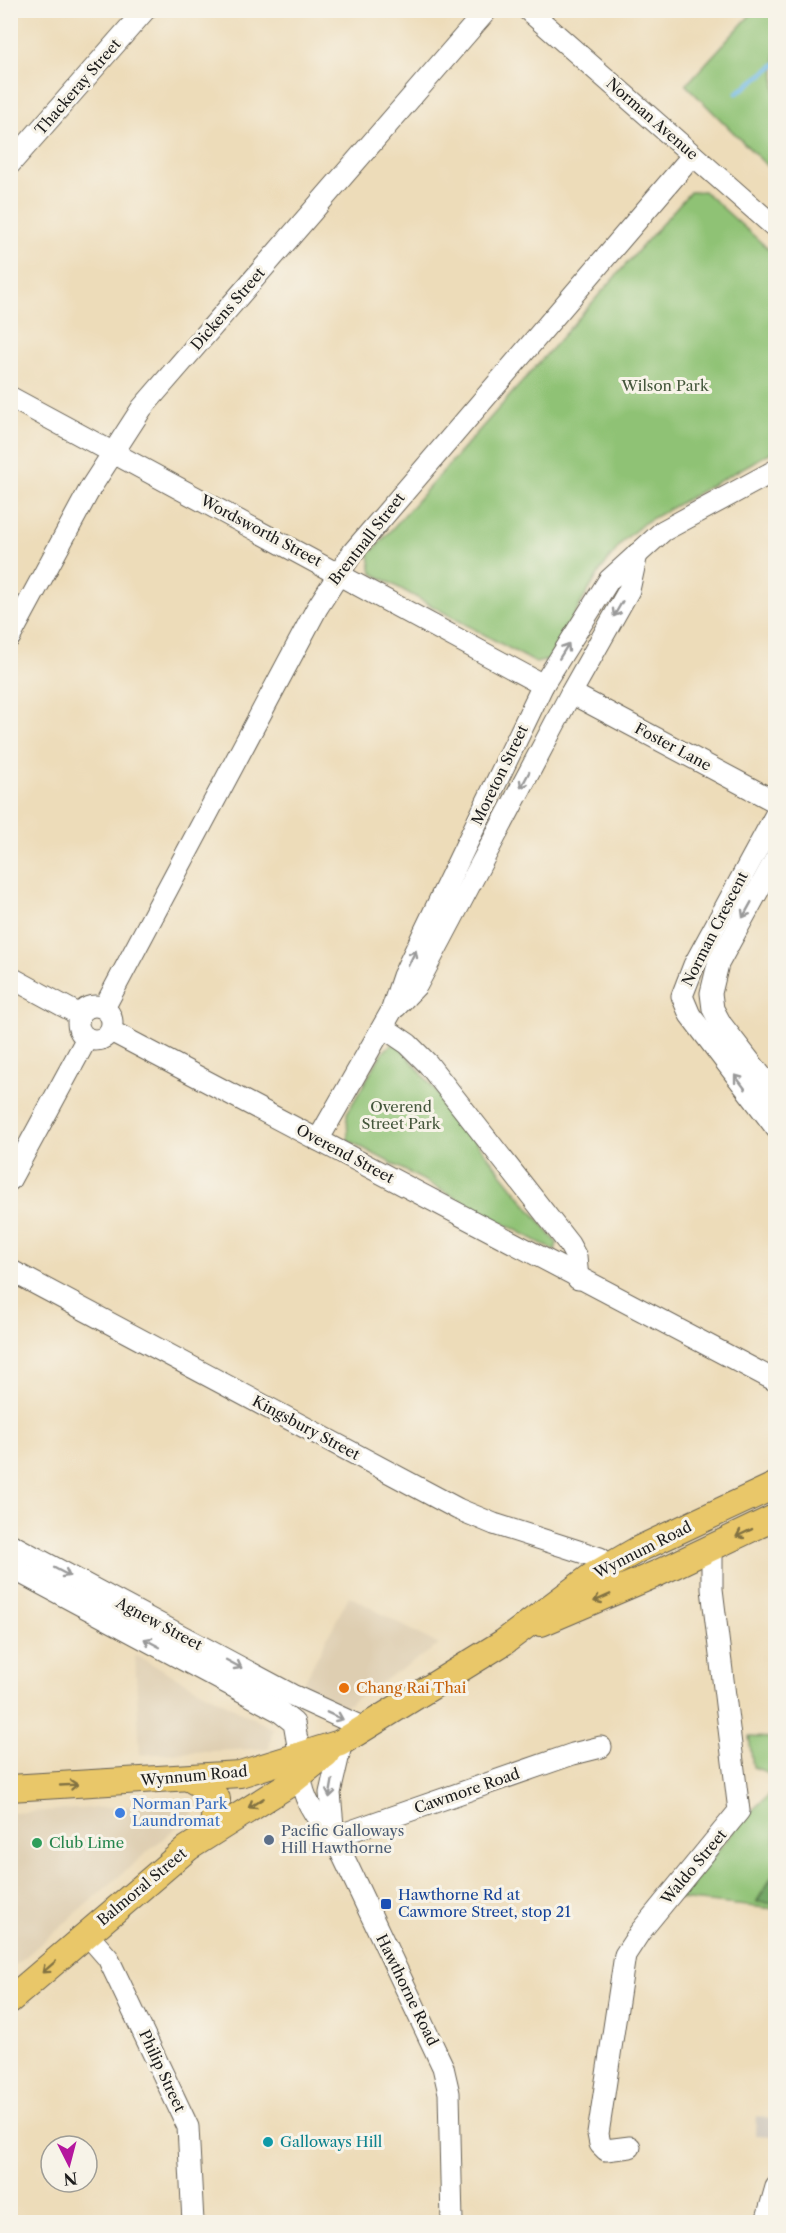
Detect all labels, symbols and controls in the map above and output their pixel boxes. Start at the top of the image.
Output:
street label: Thackeray Street [31,34,125,139]
street label: Norman Avenue [603,74,702,164]
street label: Dickens Street [186,263,269,354]
park label: Wilson Park [620,376,710,395]
street label: Brentnall Street [325,488,409,589]
street label: Wordsworth Street [196,490,326,571]
one-way arrow [612,600,624,617]
one-way arrow [558,644,570,660]
street label: Foster Lane [632,718,715,775]
street label: Moreton Street [467,721,532,828]
one-way arrow [519,771,531,788]
street label: Norman Crescent [677,868,752,989]
one-way arrow [741,901,753,918]
one-way arrow [407,949,419,967]
one-way arrow [734,1074,747,1090]
park label: Overend Street Park [361,1097,442,1133]
street label: Overend Street [293,1120,398,1188]
street label: Kingsbury Street [249,1391,364,1464]
street label: Wynnum Road [590,1517,695,1583]
one-way arrow [736,1527,753,1539]
one-way arrow [53,1566,70,1578]
street label: Agnew Street [112,1592,206,1655]
one-way arrow [594,1593,612,1605]
one-way arrow [144,1637,161,1649]
one-way arrow [225,1658,242,1670]
place label: Chang Rai Thai [356,1678,467,1697]
marker: Chang Rai Thai [337,1681,351,1695]
one-way arrow [326,1711,344,1723]
street label: Wynnum Road [139,1761,248,1790]
street label: Cawmore Road [412,1764,522,1817]
one-way arrow [325,1778,336,1798]
one-way arrow [58,1780,78,1791]
place label: Norman Park Laundromat [132,1794,229,1830]
one-way arrow [248,1798,265,1810]
marker: Norman Park Laundromat [113,1806,127,1820]
place label: Pacific Galloways Hill Hawthorne [281,1821,404,1857]
street label: Waldo Street [656,1825,731,1909]
place label: Club Lime [49,1833,124,1852]
marker: Pacific Galloways Hill Hawthorne [262,1833,276,1847]
marker: Club Lime [30,1836,44,1850]
street label: Balmoral Street [93,1843,191,1930]
place label: Hawthorne Rd at Cawmore Street, stop 21 [398,1885,571,1921]
marker: Hawthorne Rd at Cawmore Street, stop 21 [379,1897,393,1911]
street label: Hawthorne Road [372,1931,443,2049]
one-way arrow [42,1960,57,1974]
street label: Philip Street [135,2027,190,2116]
place label: Galloways Hill [280,2132,383,2151]
north arrow [39,2134,99,2194]
marker: Galloways Hill [261,2135,275,2149]
text: N [63,2168,79,2190]

